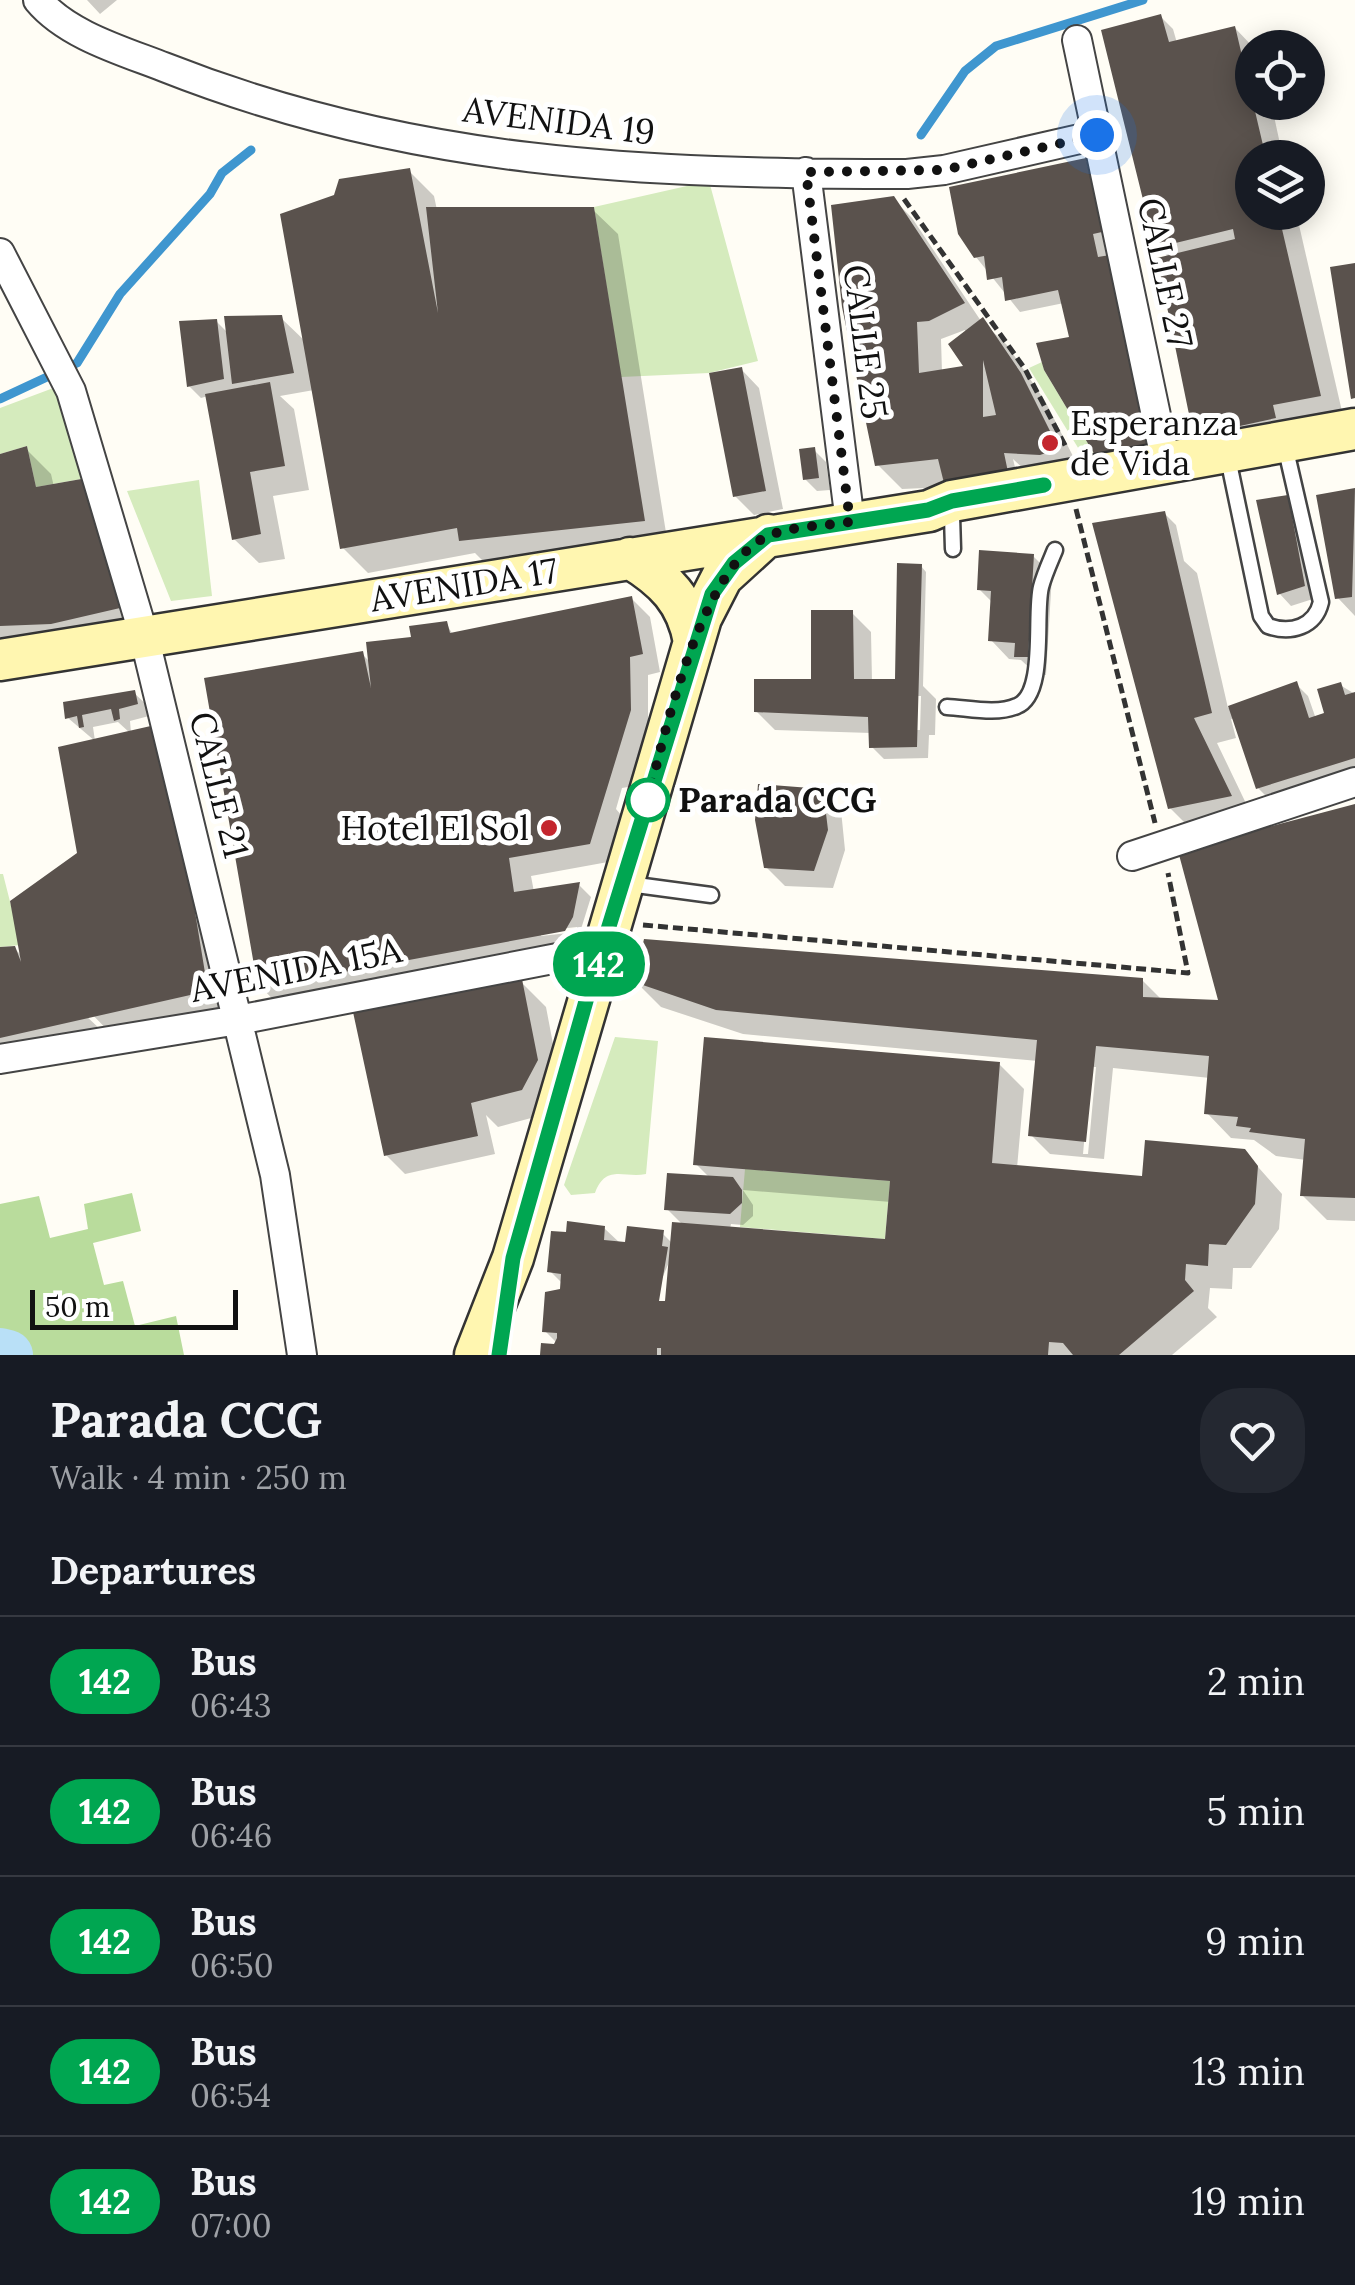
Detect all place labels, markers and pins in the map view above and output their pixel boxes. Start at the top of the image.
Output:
place label: Esperanza de Vida [1070,400,1238,485]
marker: Esperanza de Vida [1039,432,1061,454]
place label: Parada CCG [678,777,876,822]
marker: Parada CCG [627,779,669,821]
place label: Hotel El Sol [340,805,529,850]
marker: Hotel El Sol [538,817,560,839]

